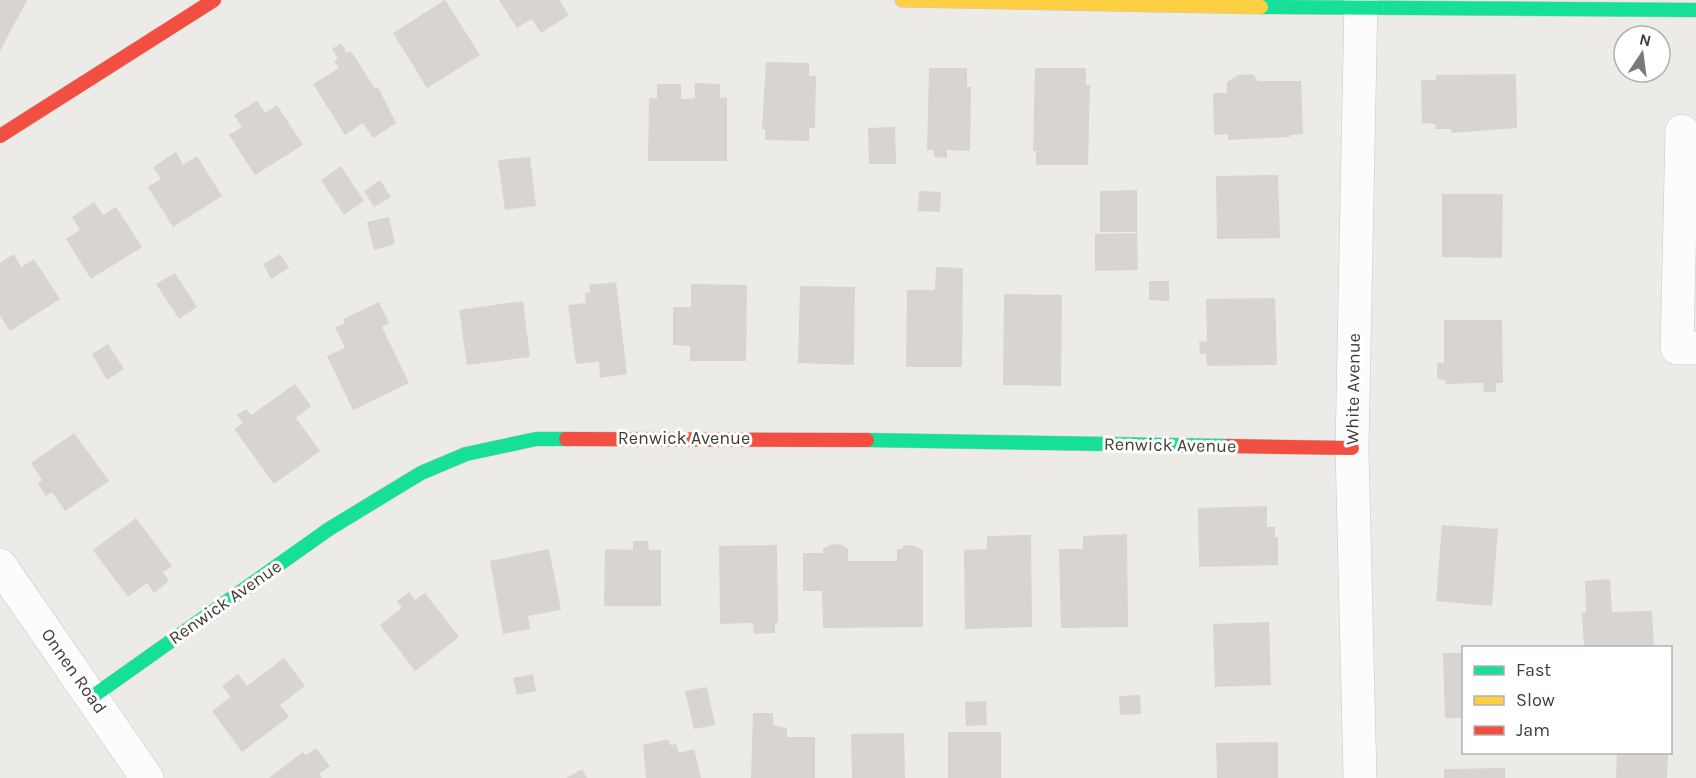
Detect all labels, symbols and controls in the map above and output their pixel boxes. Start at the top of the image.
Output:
north arrow [1612,24,1672,84]
text: N [1638,29,1653,50]
street label: White Avenue [1341,333,1365,445]
street label: Renwick Avenue [618,427,750,449]
street label: Renwick Avenue [1104,433,1236,457]
street label: Renwick Avenue [164,555,286,649]
street label: Onnen Road [37,624,111,718]
legend [1462,646,1672,754]
text: Fast [1516,659,1551,681]
text: Slow [1516,689,1555,711]
text: Jam [1516,719,1550,741]

